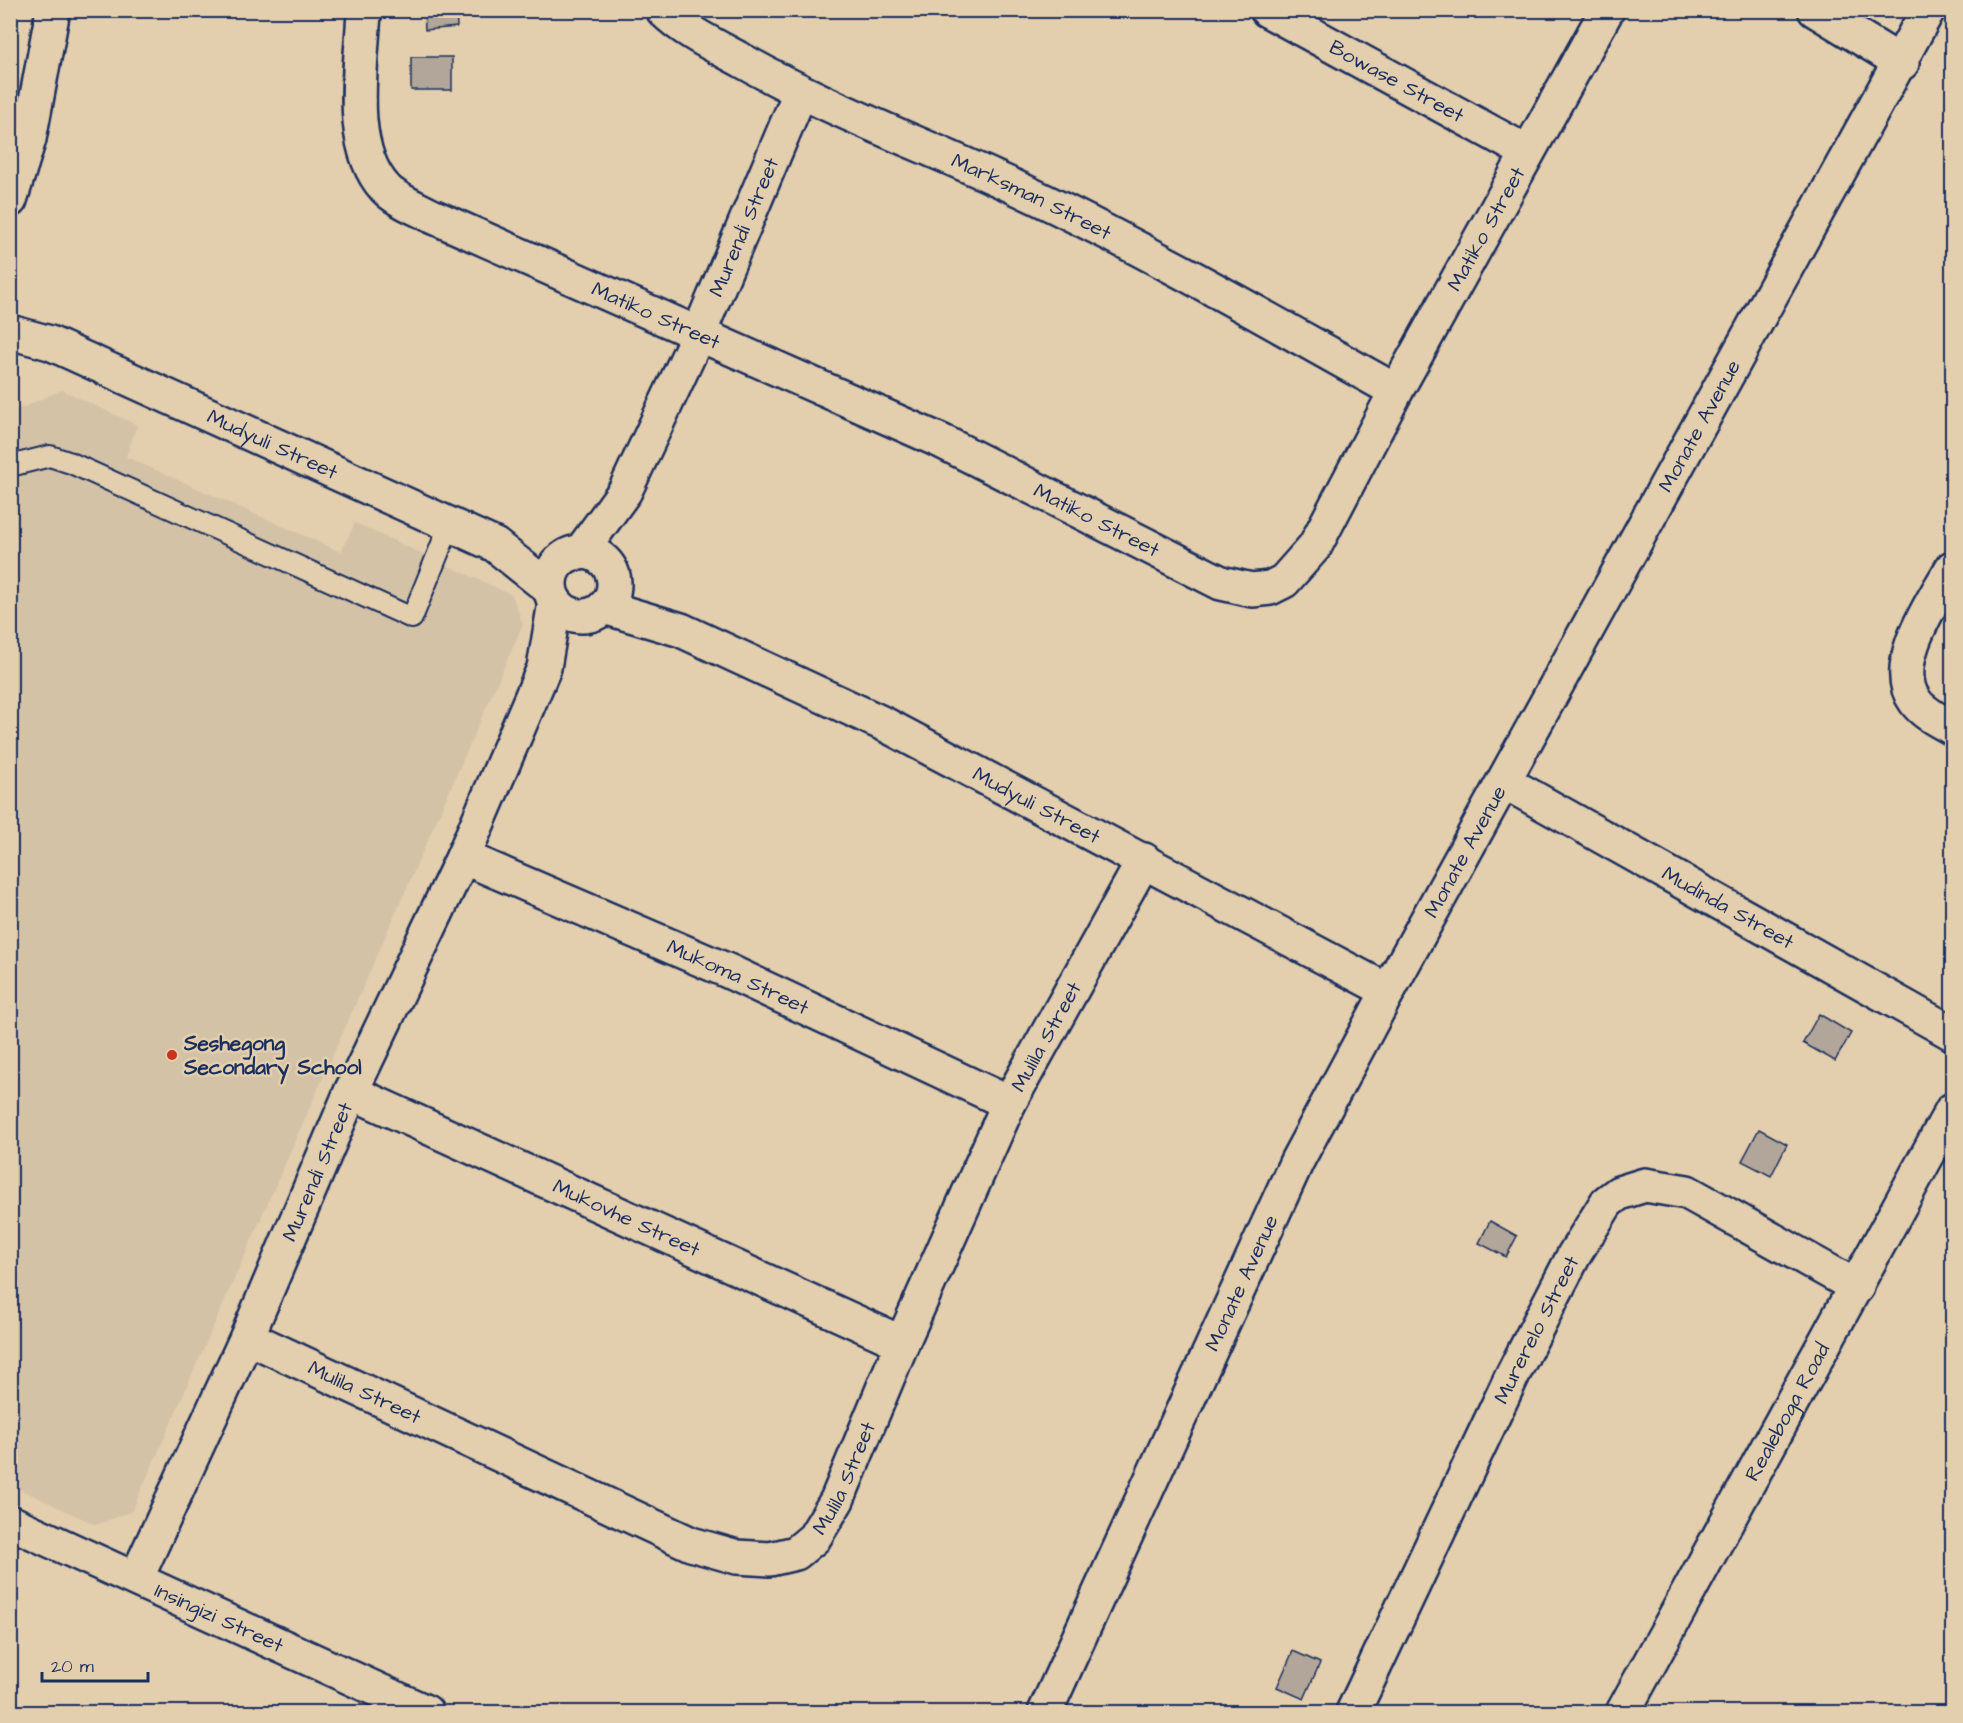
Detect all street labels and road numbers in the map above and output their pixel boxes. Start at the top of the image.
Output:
street label: Bowase Street [1324,33,1470,130]
street label: Marksman Street [947,146,1117,247]
street label: Murendi Street [702,153,786,301]
street label: Matiko Street [1440,161,1533,296]
street label: Matiko Street [587,274,725,357]
street label: Monate Avenue [1651,355,1748,497]
street label: Mudyuli Street [202,402,343,487]
street label: Matiko Street [1029,476,1165,565]
street label: Mudyuli Street [968,760,1106,851]
street label: Monate Avenue [1417,780,1513,923]
street label: Mudinda Street [1657,859,1800,957]
street label: Mukoma Street [662,932,814,1022]
street label: Mulila Street [1004,976,1089,1097]
street label: Murendi Street [275,1097,360,1246]
street label: Mukovhe Street [548,1172,705,1264]
street label: Monate Avenue [1198,1210,1286,1356]
street label: Murerelo Street [1487,1250,1586,1409]
street label: Realeboga Road [1738,1338,1837,1486]
street label: Mulila Street [303,1354,426,1431]
street label: Mulila Street [805,1417,883,1540]
street label: Insingizi Street [150,1576,289,1660]

